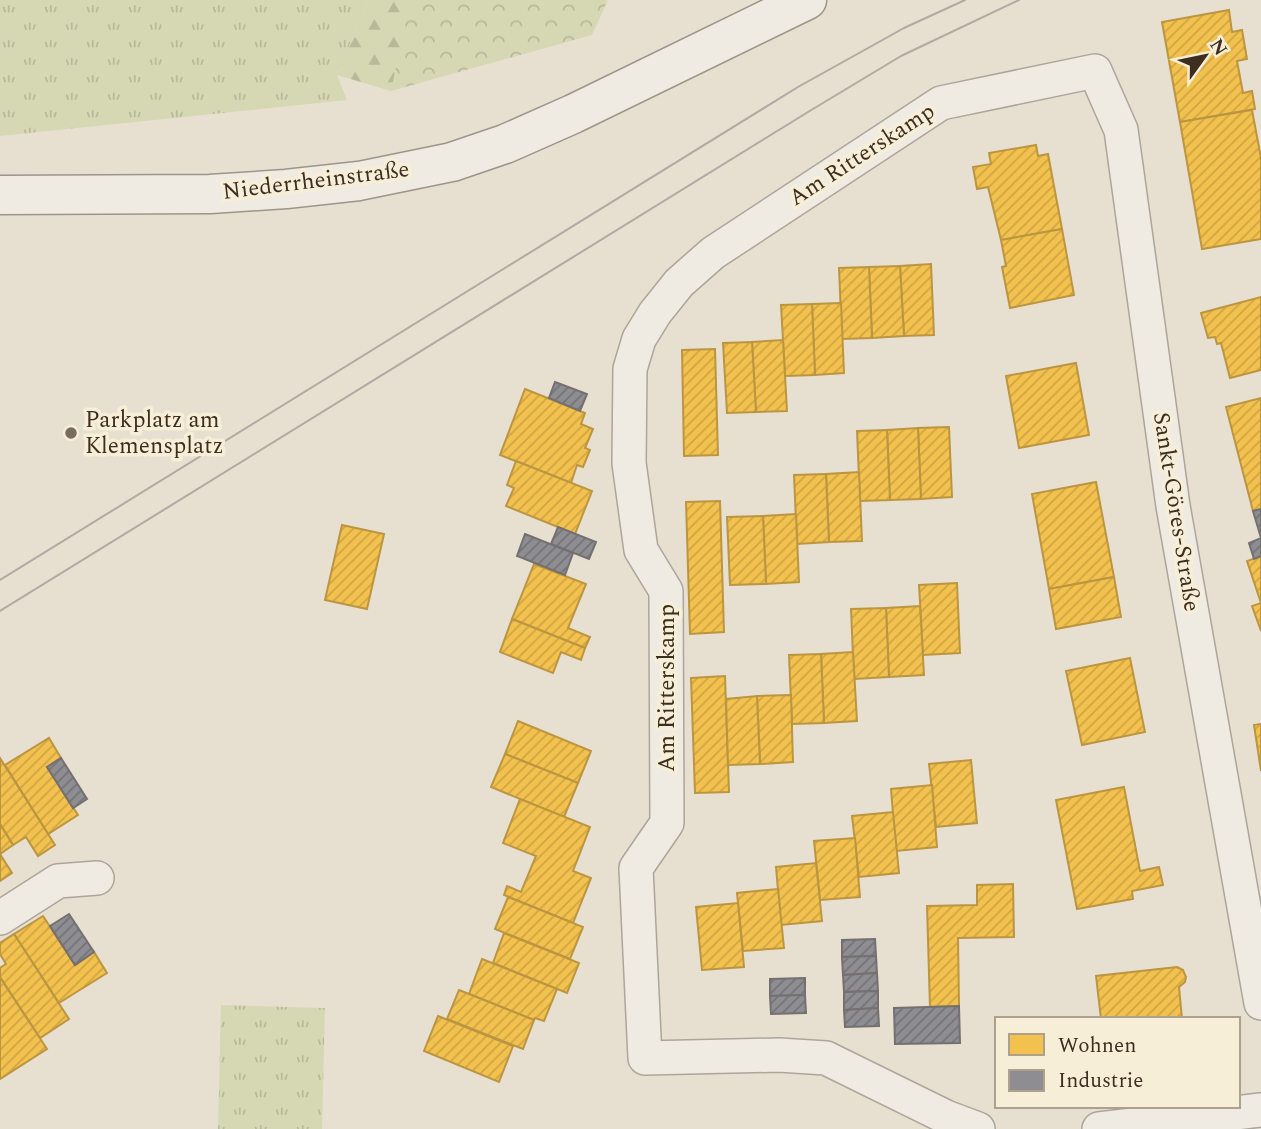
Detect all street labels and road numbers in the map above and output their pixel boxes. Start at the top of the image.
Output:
street label: Am Ritterskamp [782,95,942,215]
street label: Niederrheinstraße [221,152,411,210]
street label: Sankt-Göres-Straße [1143,410,1209,614]
street label: Am Ritterskamp [650,604,685,772]

